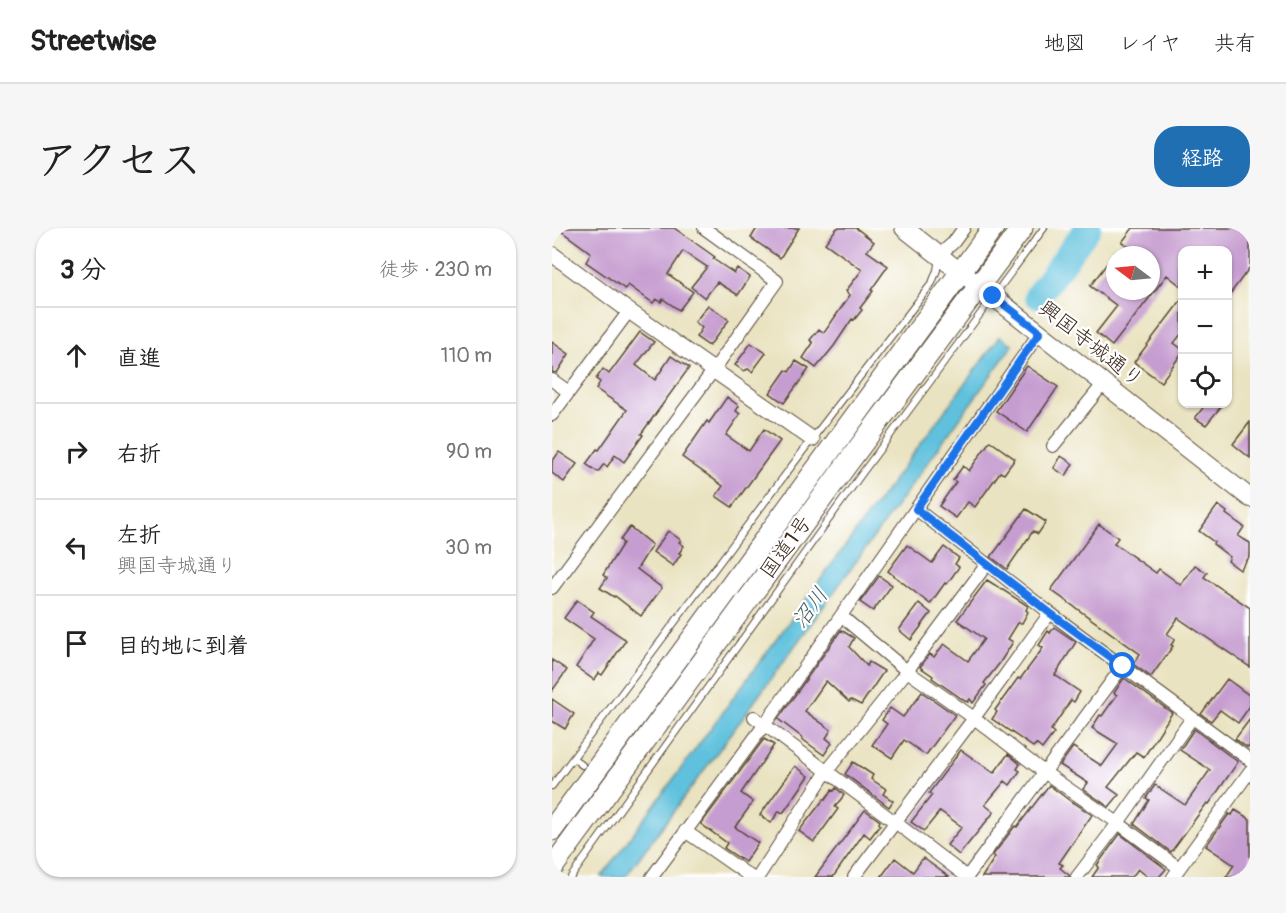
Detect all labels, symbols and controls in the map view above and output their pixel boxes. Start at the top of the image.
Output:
text: Streetwise [30,24,156,59]
text: 地図 [1044,30,1086,57]
text: レイヤ [1119,30,1181,57]
text: 共有 [1214,30,1256,57]
button: 経路 [1154,126,1250,187]
text: アクセス [36,135,201,187]
north arrow [1106,246,1160,300]
map controls [1178,246,1232,408]
button: + [1178,246,1232,300]
text: 3 分 [60,254,106,286]
text: 徒歩 · 230 m [379,257,492,282]
route end [979,282,1005,308]
street label: 興国寺城通り [1033,295,1149,393]
button: − [1178,300,1232,354]
icon: ahead [60,339,93,372]
text: 110 m [441,343,492,368]
text: 直進 [117,344,161,372]
button: locate [1178,354,1232,408]
icon: right [60,435,93,468]
text: 90 m [446,439,492,464]
text: 右折 [117,440,161,468]
street label: 国道1号 [754,510,818,584]
text: 左折 [117,521,161,549]
icon: left [60,531,93,564]
text: 30 m [445,535,492,560]
text: 興国寺城通り [117,553,237,578]
water label: 沼川 [786,582,834,634]
icon: arrive [60,627,93,660]
text: 目的地に到着 [117,632,249,660]
route start [1109,652,1135,678]

